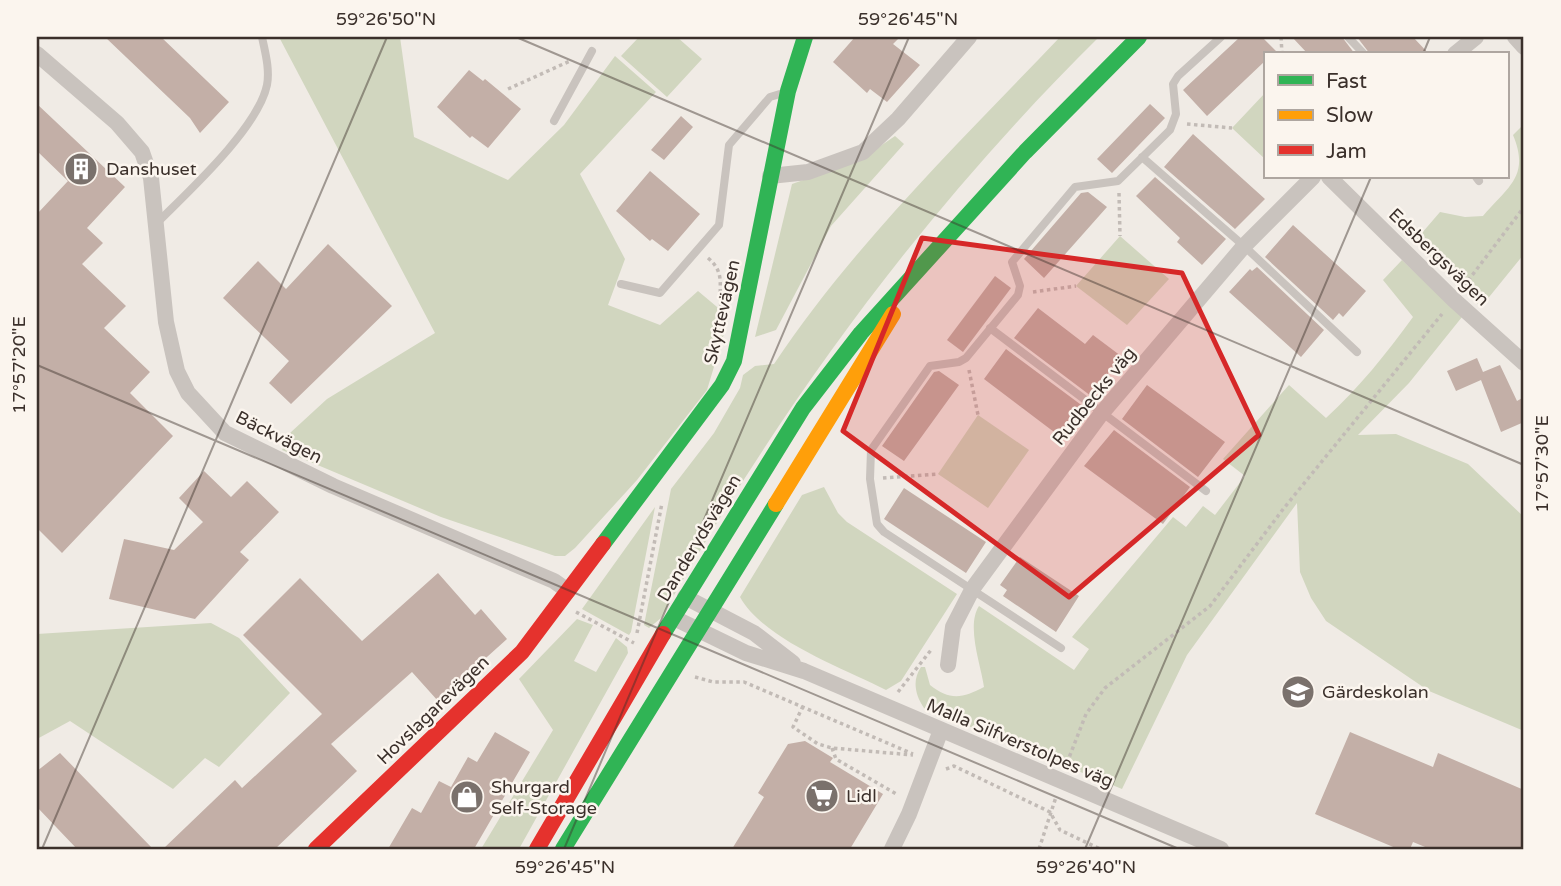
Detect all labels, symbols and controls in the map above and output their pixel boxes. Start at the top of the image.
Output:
text: 59°26'50"N [336,8,436,30]
text: 59°26'45"N [858,8,958,30]
legend [1264,52,1508,178]
text: Fast [1326,69,1367,94]
text: Slow [1326,103,1374,128]
text: Jam [1326,139,1367,164]
building icon: Danshuset [62,150,100,188]
place label: Danshuset [106,158,197,180]
street label: Edsbergsvägen [1384,203,1494,311]
street label: Skyttevägen [699,258,745,366]
text: 17°57'20"E [8,316,30,414]
street label: Rudbecks väg [1048,342,1140,450]
street label: Bäckvägen [232,406,326,468]
text: 17°57'30"E [1531,415,1553,513]
street label: Danderydsvägen [652,470,746,606]
street label: Hovslagarevägen [372,651,494,769]
school or university icon: Gärdeskolan [1279,673,1317,711]
place label: Gärdeskolan [1322,681,1429,703]
street label: Malla Silfverstolpes väg [923,694,1117,792]
place label: Shurgard Self-Storage [491,776,597,819]
supermarket icon: Lidl [803,777,841,815]
shop icon: Shurgard Self-Storage [448,778,486,816]
place label: Lidl [846,785,877,807]
text: 59°26'45"N [515,856,615,878]
text: 59°26'40"N [1036,856,1136,878]

